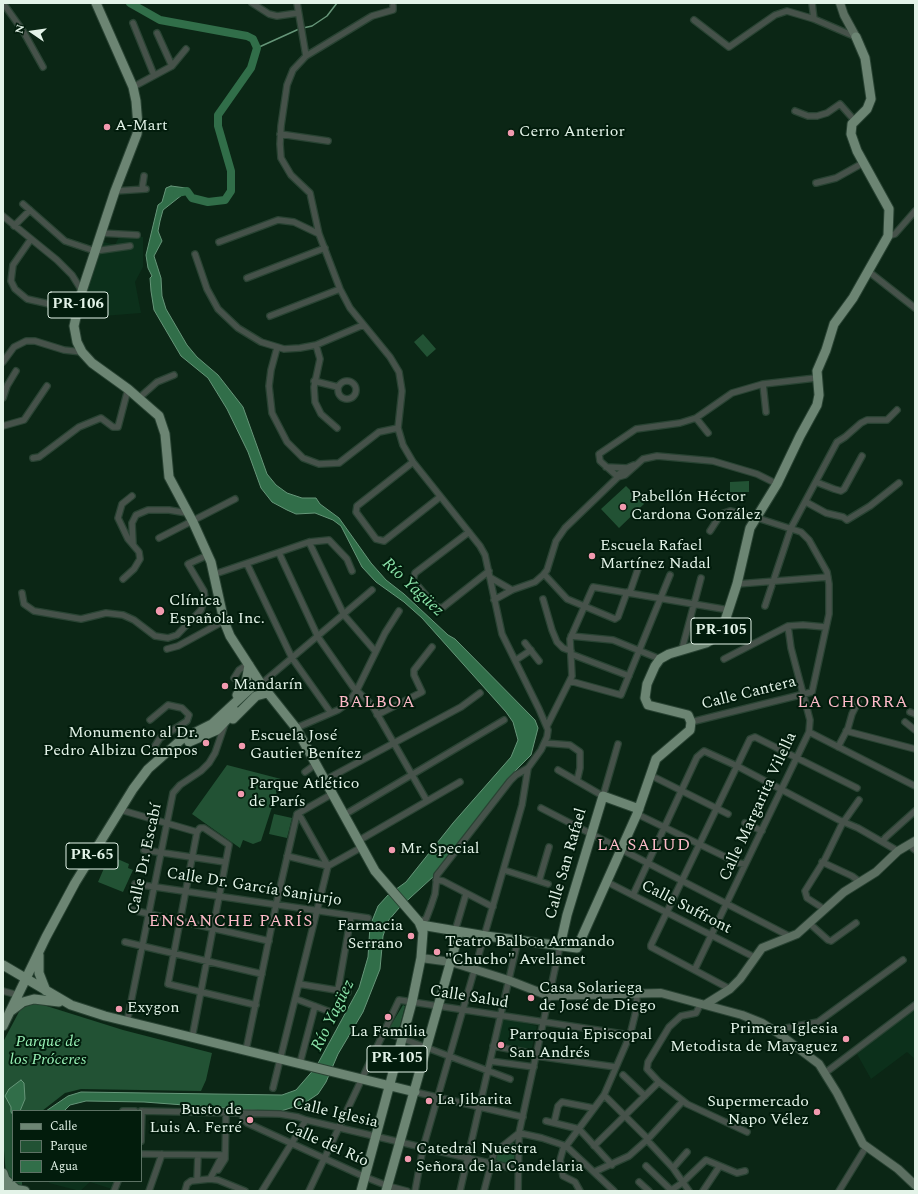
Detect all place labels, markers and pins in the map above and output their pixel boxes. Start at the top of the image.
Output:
place label: A-Mart [115,117,168,137]
marker: A-Mart [102,122,112,132]
place label: Cerro Anterior [519,123,625,143]
marker: Cerro Anterior [506,128,516,138]
place label: Pabellón Héctor Cardona González [631,488,761,526]
marker: Pabellón Héctor Cardona González [618,502,628,512]
place label: Escuela Rafael Martínez Nadal [600,537,711,575]
marker: Escuela Rafael Martínez Nadal [587,551,597,561]
place label: Clínica Española Inc. [169,592,265,630]
marker: Clínica Española Inc. [154,605,166,617]
place label: Mandarín [233,676,303,696]
marker: Mandarín [220,681,230,691]
place label: Monumento al Dr. Pedro Albizu Campos [43,724,198,762]
place label: Escuela José Gautier Benítez [250,727,362,765]
marker: Monumento al Dr. Pedro Albizu Campos [201,738,211,748]
marker: Escuela José Gautier Benítez [237,741,247,751]
place label: Parque Atlético de París [249,775,359,813]
marker: Parque Atlético de París [236,789,246,799]
place label: Mr. Special [400,840,479,860]
marker: Mr. Special [387,845,397,855]
place label: Farmacia Serrano [337,917,403,955]
marker: Farmacia Serrano [406,931,416,941]
place label: Teatro Balboa Armando "Chucho" Avellanet [445,933,615,971]
marker: Teatro Balboa Armando "Chucho" Avellanet [432,947,442,957]
place label: Casa Solariega de José de Diego [539,979,656,1017]
marker: Casa Solariega de José de Diego [526,993,536,1003]
place label: Exygon [127,999,180,1019]
marker: Exygon [114,1004,124,1014]
marker: La Familia [383,1012,393,1022]
place label: Primera Iglesia Metodista de Mayaguez [670,1020,838,1058]
place label: La Familia [350,1023,426,1043]
place label: Parroquia Episcopal San Andrés [509,1026,652,1064]
marker: Primera Iglesia Metodista de Mayaguez [841,1034,851,1044]
marker: Parroquia Episcopal San Andrés [496,1040,506,1050]
place label: La Jibarita [437,1091,512,1111]
place label: Supermercado Napo Vélez [707,1093,809,1131]
marker: La Jibarita [424,1096,434,1106]
place label: Busto de Luis A. Ferré [149,1101,242,1139]
marker: Supermercado Napo Vélez [812,1107,822,1117]
marker: Busto de Luis A. Ferré [245,1115,255,1125]
place label: Catedral Nuestra Señora de la Candelaria [416,1140,583,1178]
marker: Catedral Nuestra Señora de la Candelaria [403,1154,413,1164]

